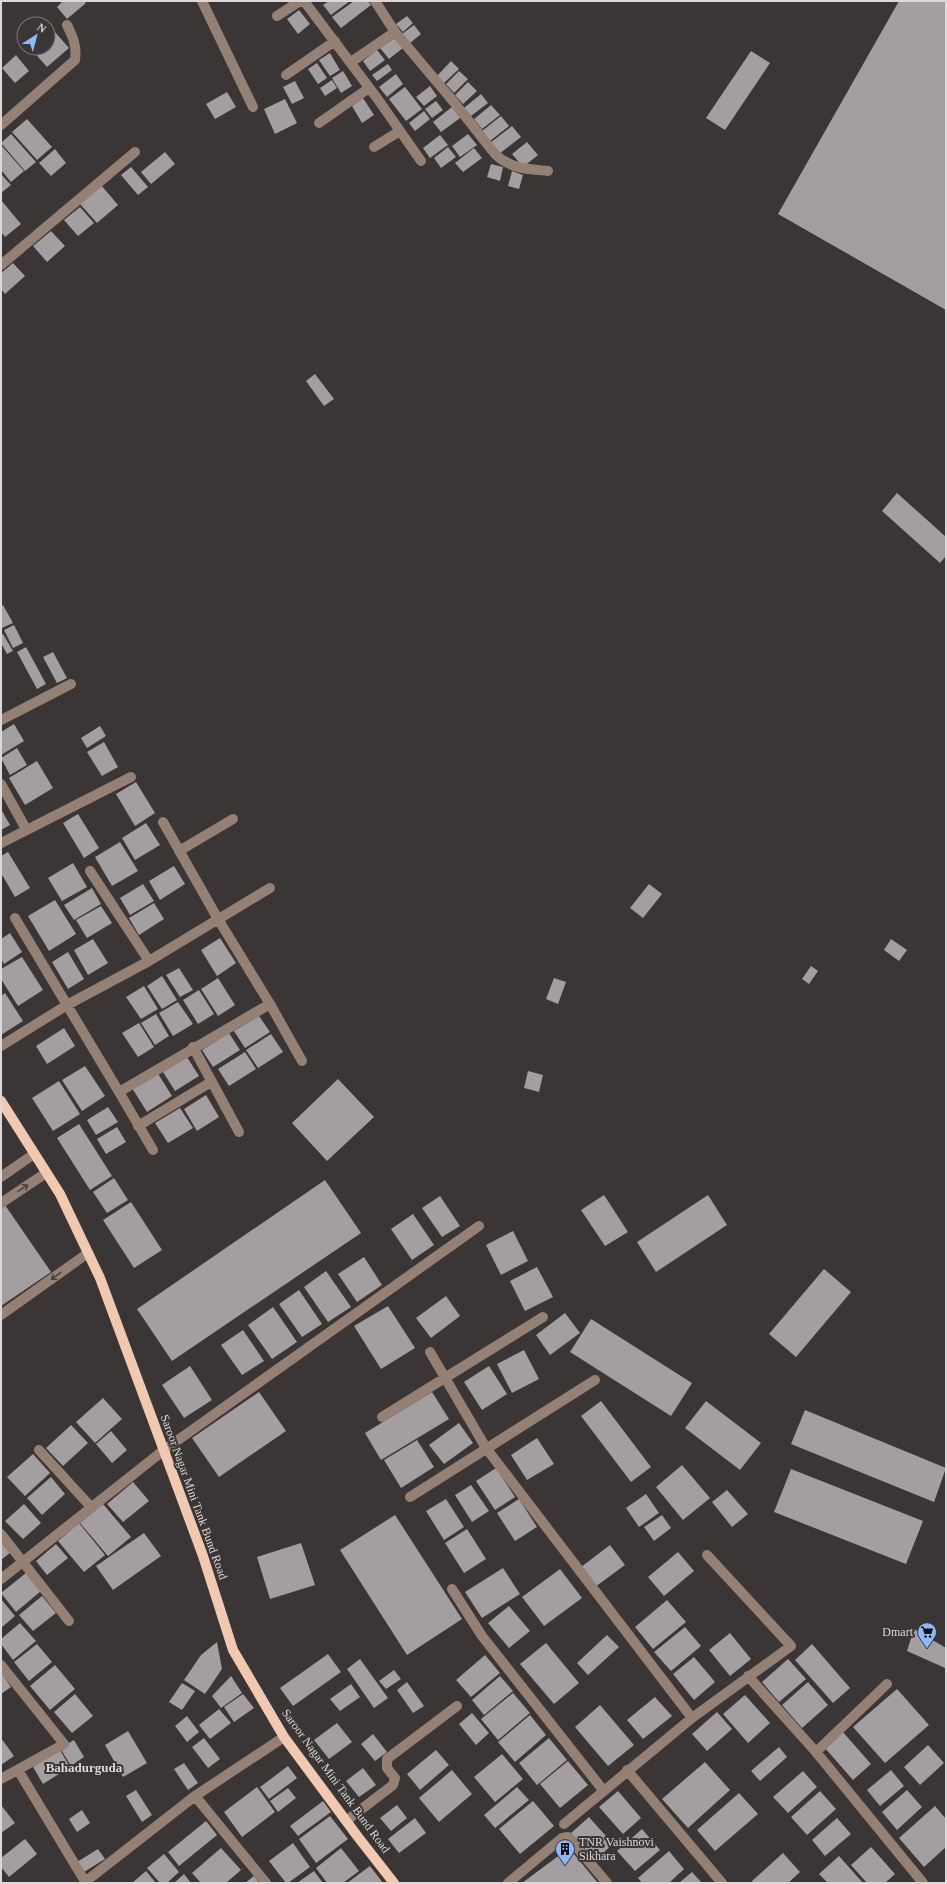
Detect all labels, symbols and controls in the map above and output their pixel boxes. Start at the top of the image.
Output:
north arrow [16,16,56,56]
text: N [35,21,49,35]
one-way arrow [18,1184,29,1192]
one-way arrow [51,1271,62,1280]
street label: Saroor Nagar Mini Tank Bund Road [158,1413,230,1581]
supermarket icon: Dmart [916,1621,938,1649]
place label: Dmart [882,1625,914,1639]
street label: Saroor Nagar Mini Tank Bund Road [279,1706,393,1856]
district label: Bahadurguda [46,1760,123,1775]
place label: TNR Vaishnovi Sikhara [579,1835,654,1863]
building icon: TNR Vaishnovi Sikhara [554,1838,576,1866]

